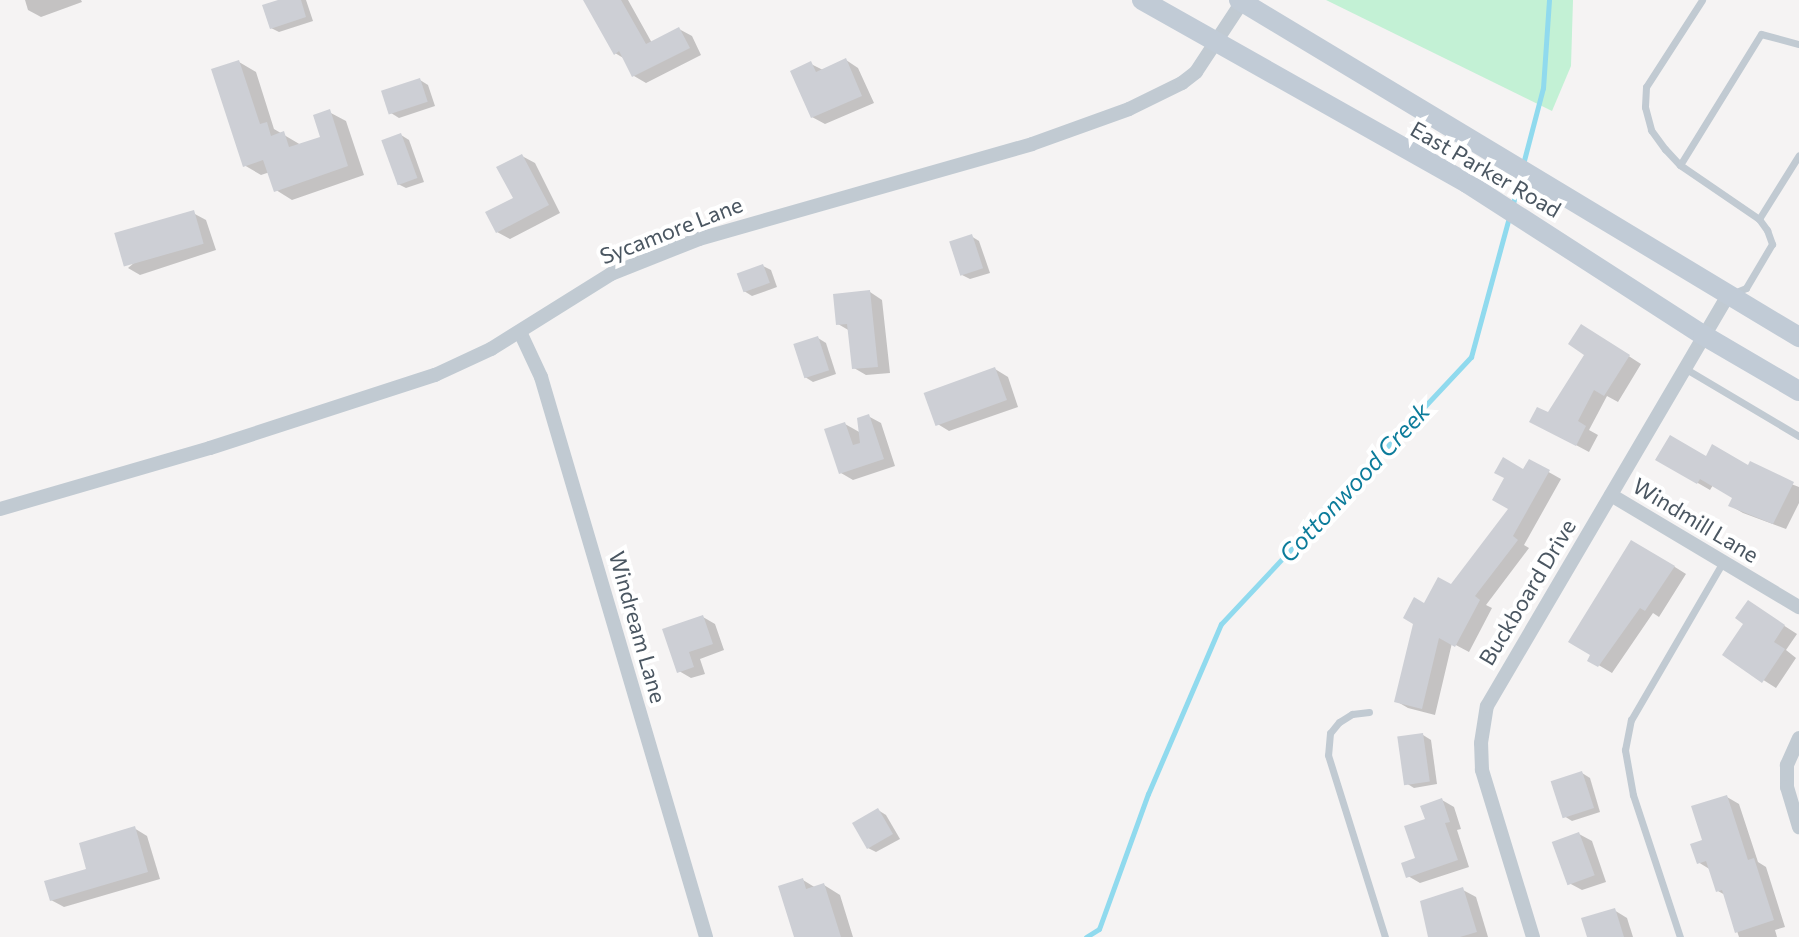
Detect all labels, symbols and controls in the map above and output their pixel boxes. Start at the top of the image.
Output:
street label: East Parker Road [1406,115,1566,223]
street label: Sycamore Lane [596,191,746,269]
water label: Cottonwood Creek [1273,396,1435,568]
street label: Windmill Lane [1628,472,1764,568]
street label: Buckboard Drive [1473,514,1581,670]
street label: Windream Lane [604,548,672,706]

